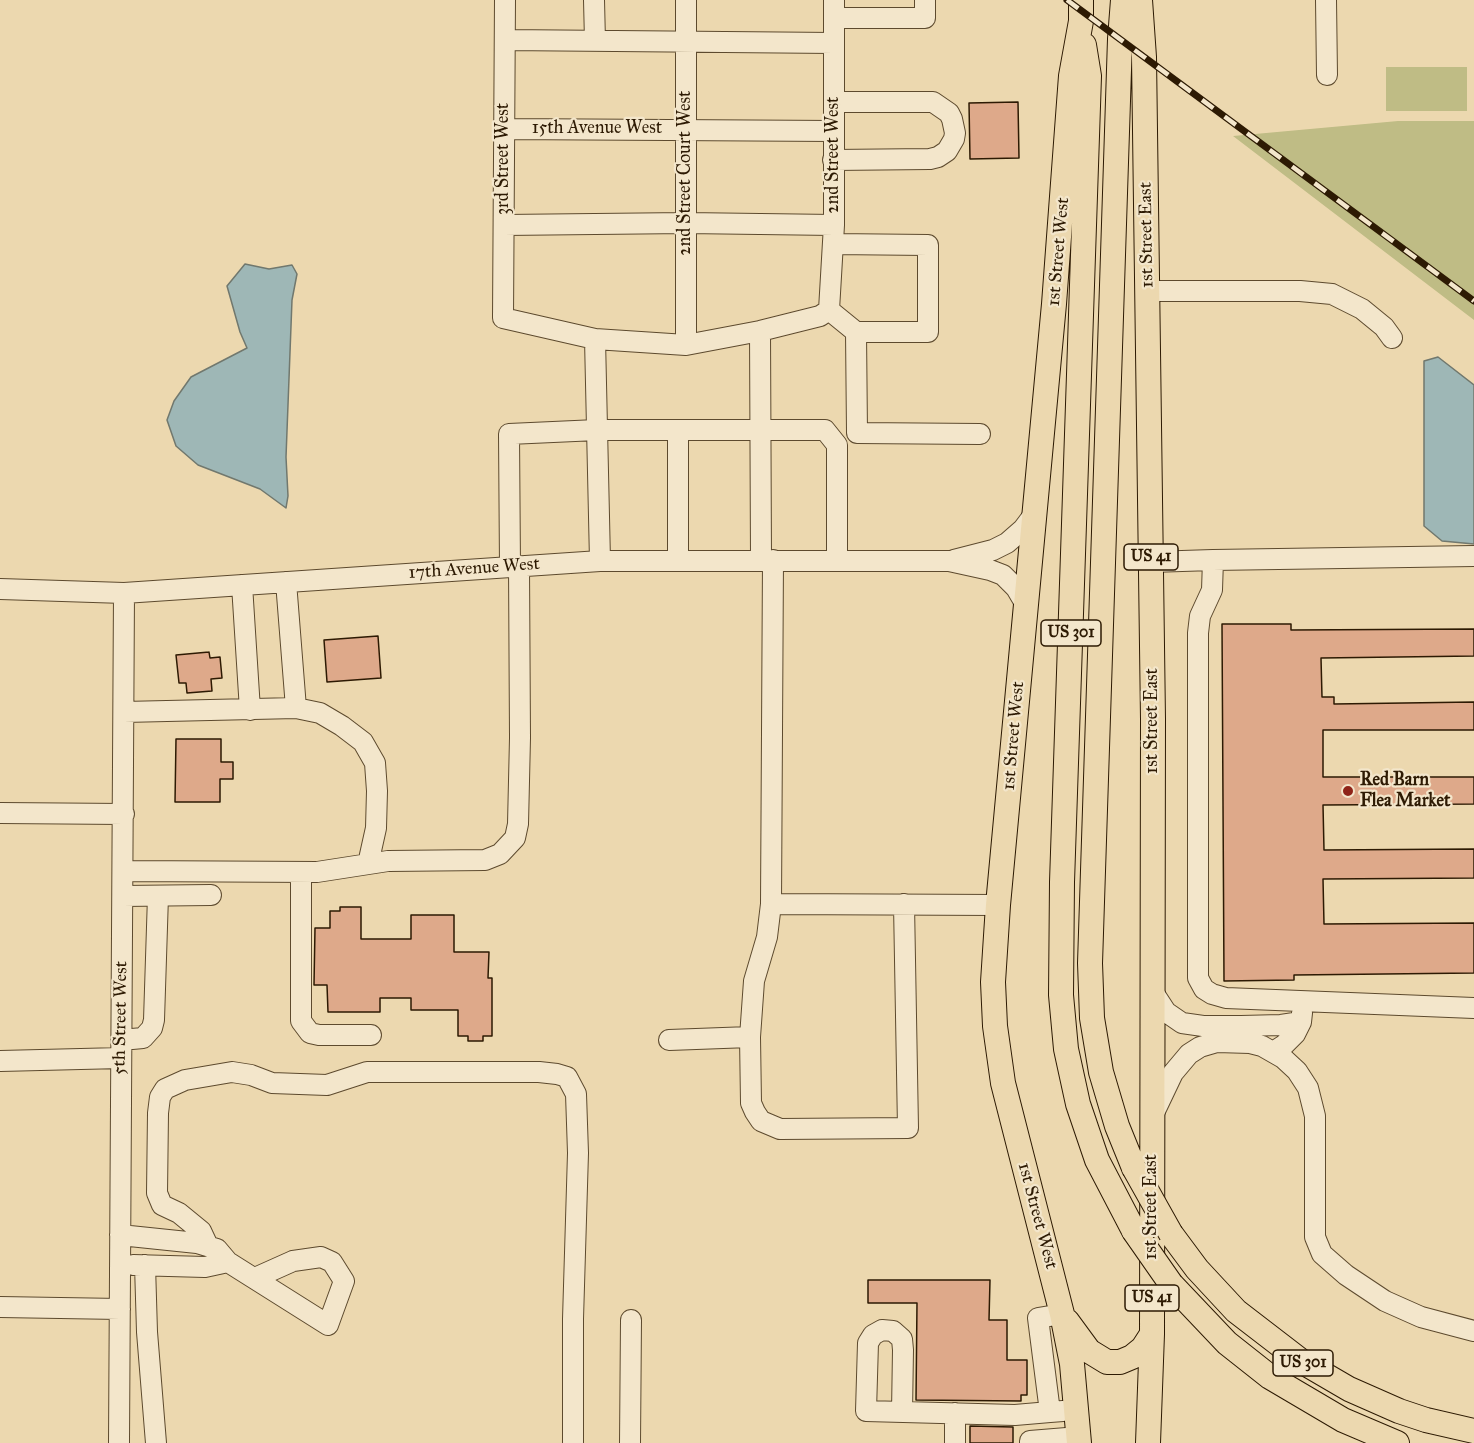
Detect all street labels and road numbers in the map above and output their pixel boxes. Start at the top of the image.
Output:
street label: 2nd Street Court West [675,91,697,255]
street label: 2nd Street West [823,97,845,213]
street label: 3rd Street West [493,103,515,215]
street label: 15th Avenue West [532,118,662,140]
street label: 1st Street East [1135,182,1159,288]
street label: 1st Street West [1043,197,1075,307]
road number: US 41 [1124,544,1178,570]
street label: 17th Avenue West [408,554,540,584]
road number: US 301 [1041,620,1101,646]
street label: 1st Street East [1142,668,1164,774]
street label: 1st Street West [998,681,1030,791]
street label: 5th Street West [109,961,133,1075]
street label: 1st Street East [1141,1154,1163,1260]
street label: 1st Street West [1012,1160,1062,1272]
road number: US 41 [1125,1285,1179,1311]
road number: US 301 [1273,1350,1333,1376]

